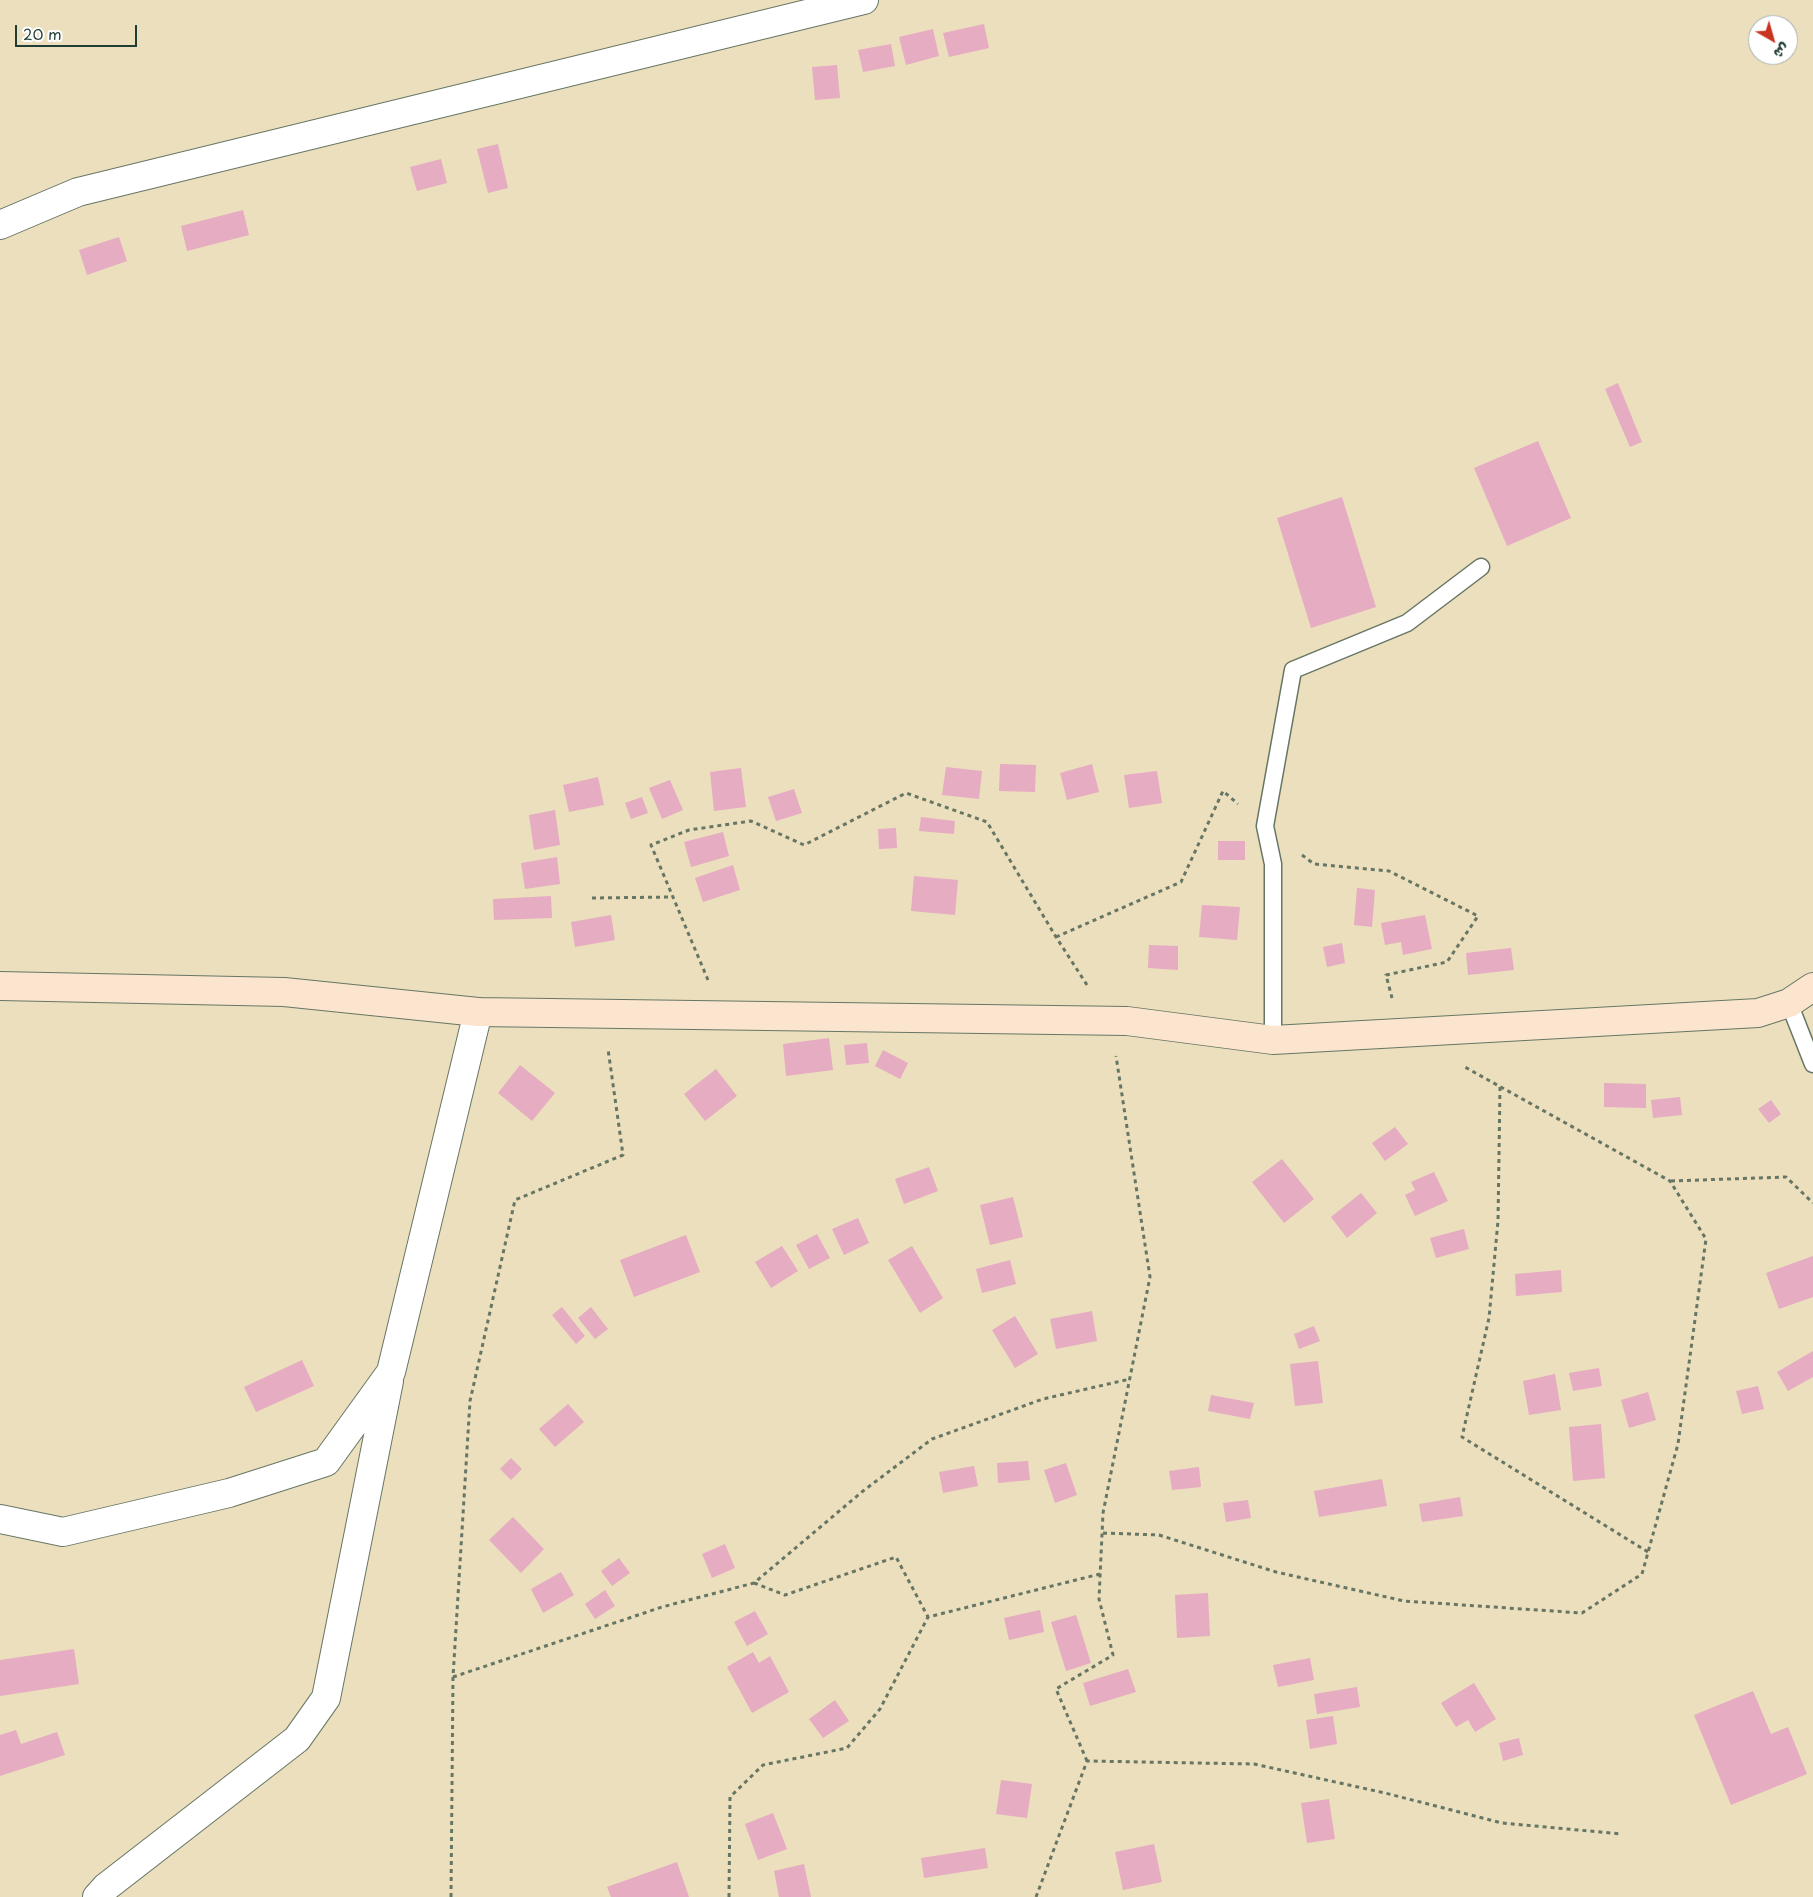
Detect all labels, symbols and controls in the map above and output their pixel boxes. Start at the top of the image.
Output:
scale bar [18,15,140,47]
north arrow [1748,15,1798,65]
text: 20 m [23,22,62,45]
text: ش [1769,38,1794,64]

